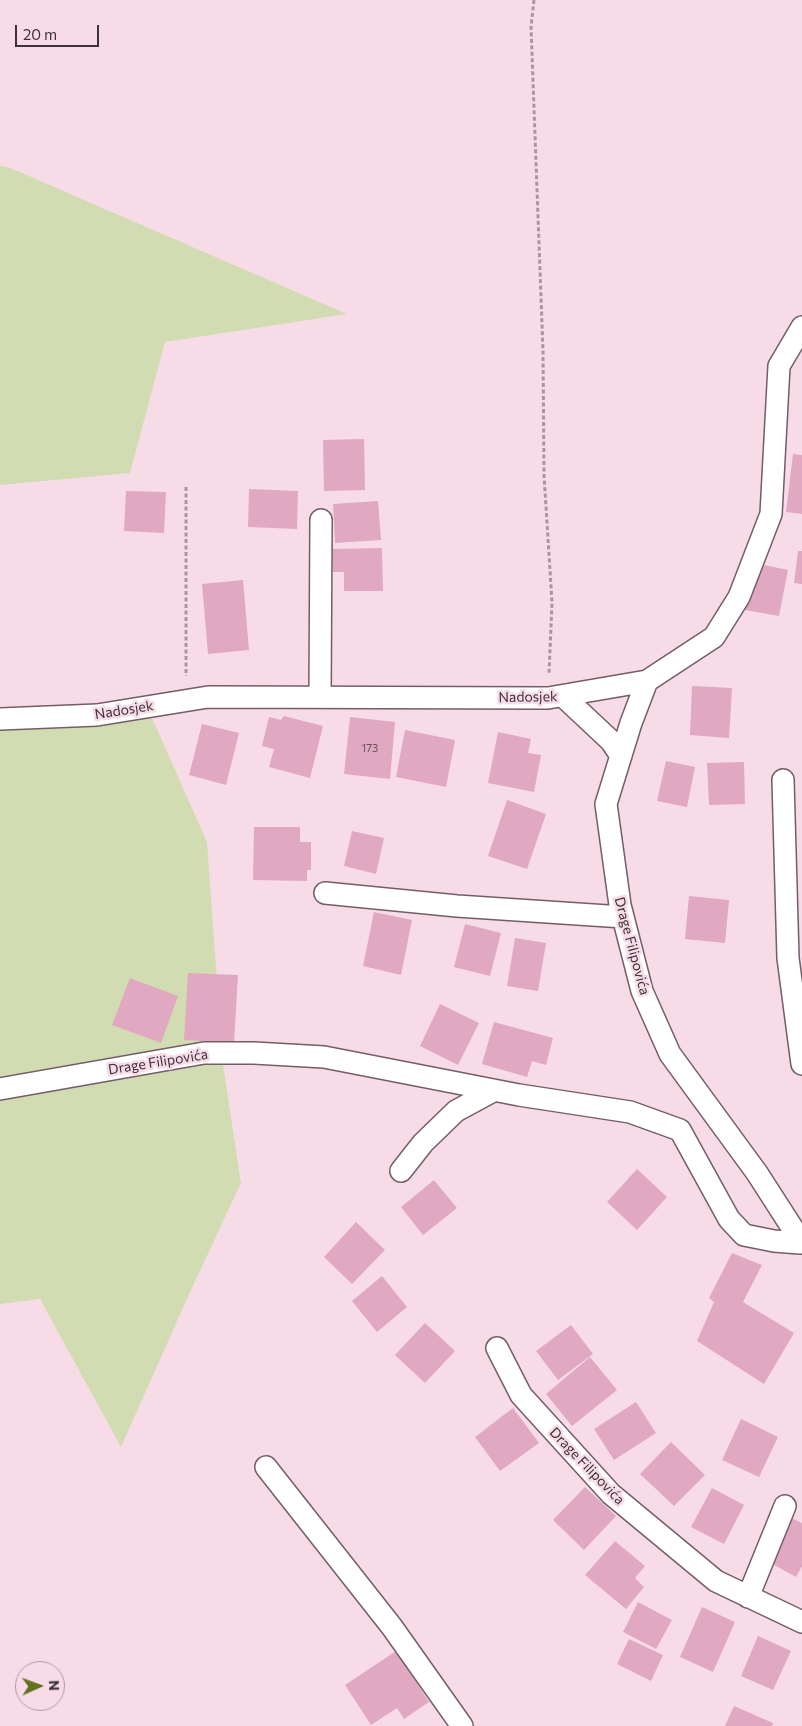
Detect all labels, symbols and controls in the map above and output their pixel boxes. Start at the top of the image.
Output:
scale bar [18,15,101,47]
text: 20 m [23,25,57,43]
street label: Nadosjek [498,688,558,706]
street label: Nadosjek [93,697,155,723]
house number: 173 [362,741,378,755]
street label: Drage Filipovića [611,895,653,997]
street label: Drage Filipovića [107,1046,209,1078]
street label: Drage Filipovića [546,1424,628,1508]
north arrow [15,1661,65,1711]
text: N [46,1680,63,1691]

